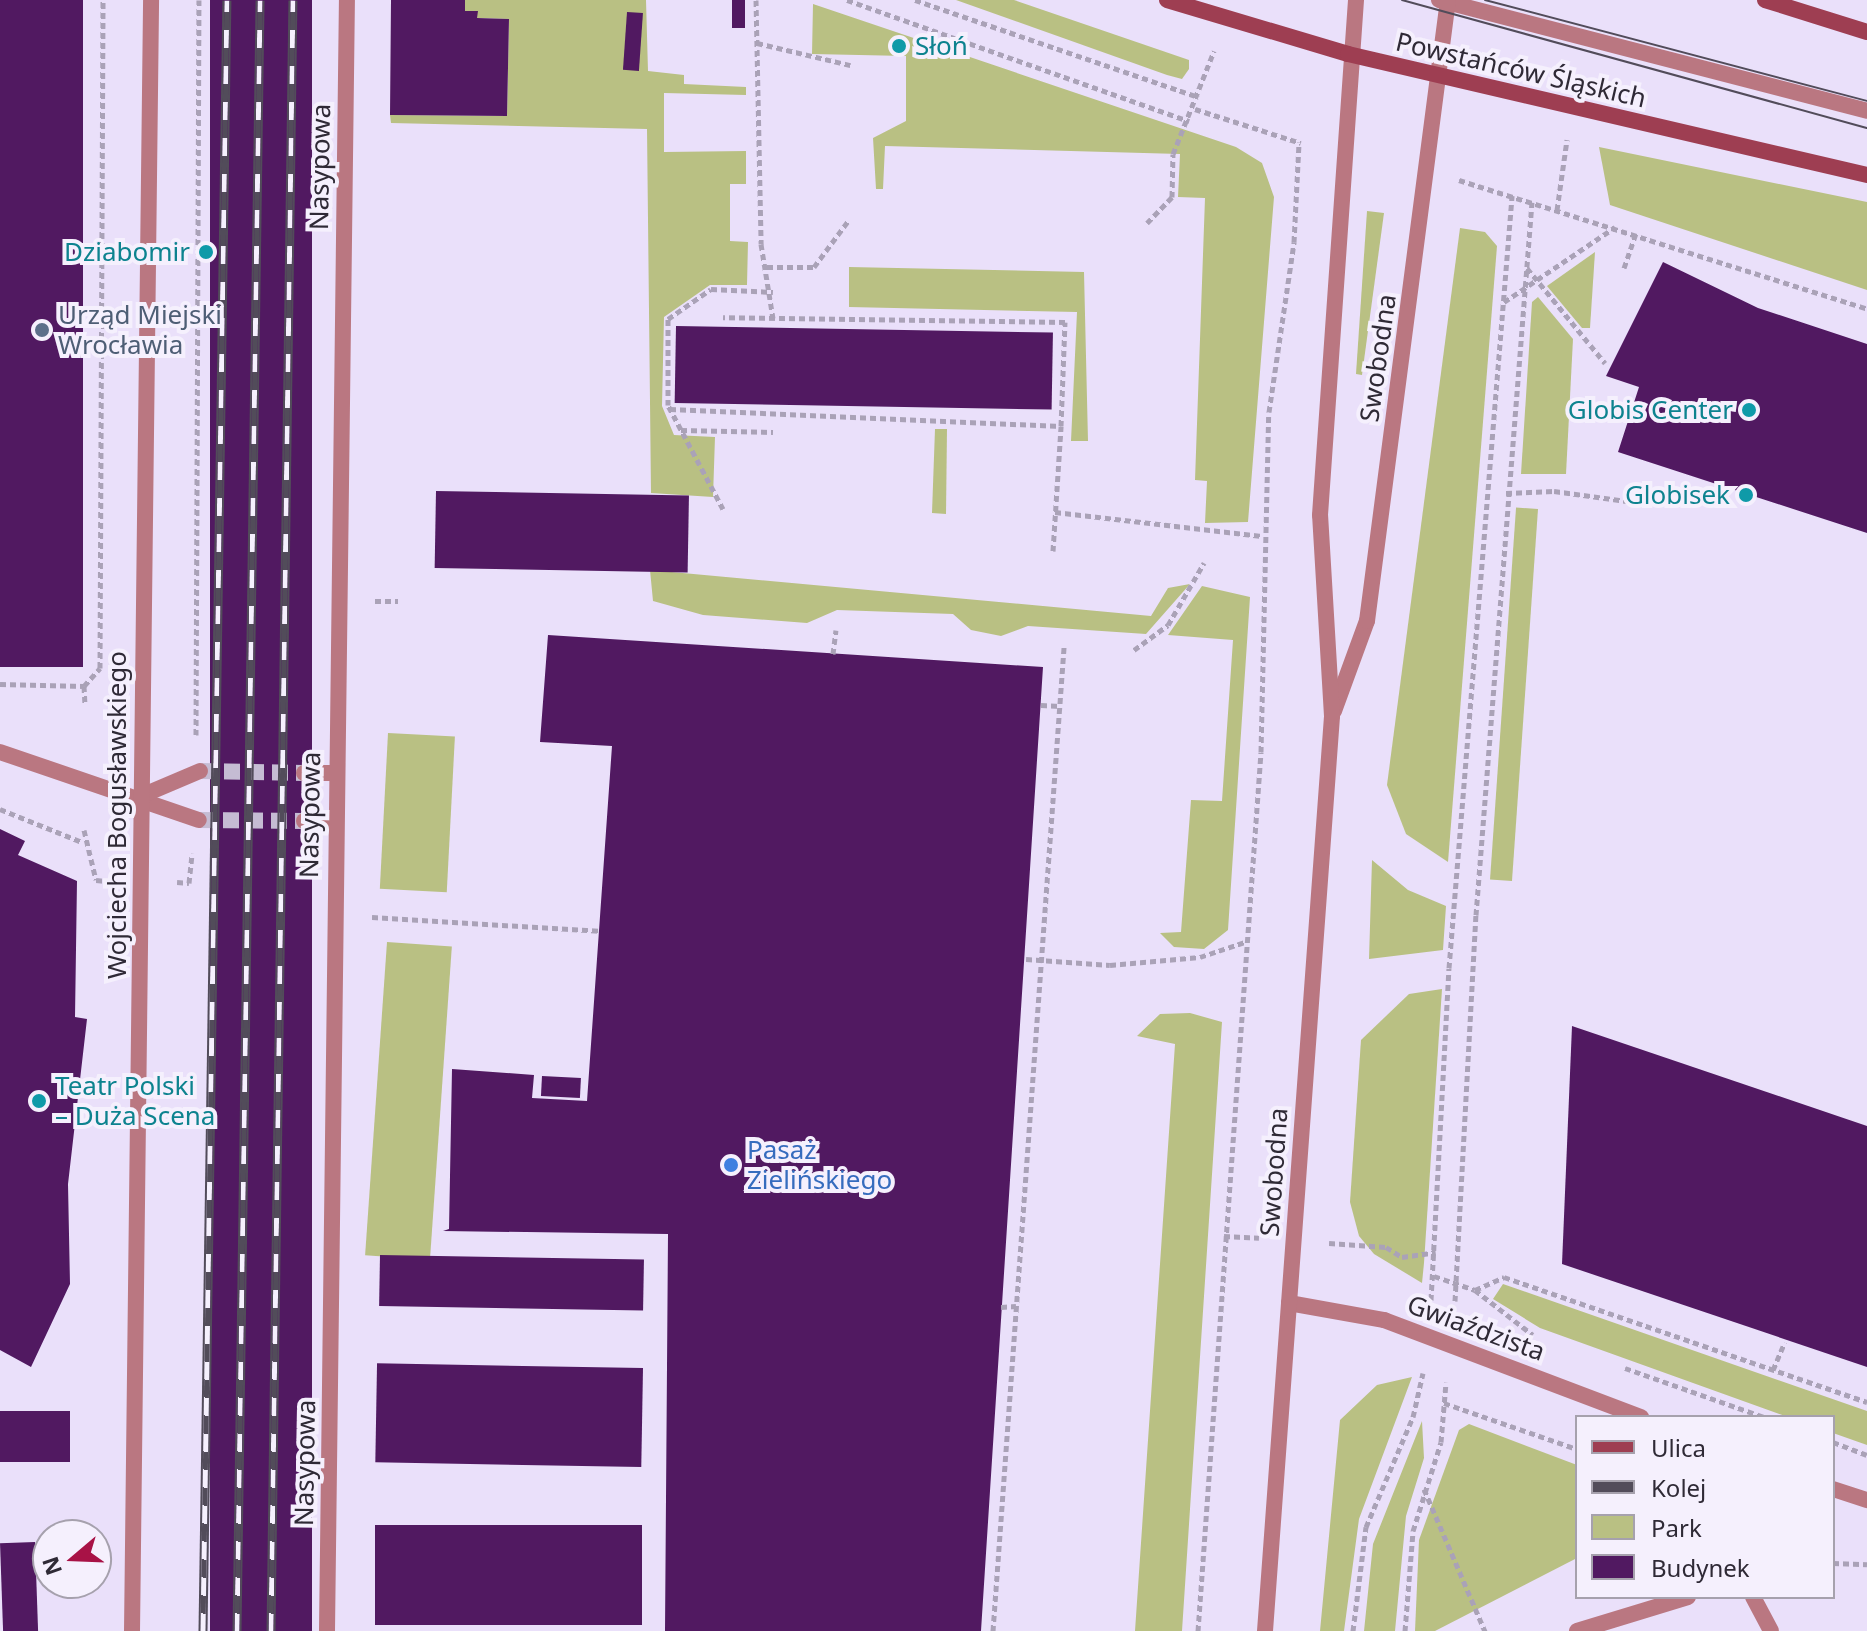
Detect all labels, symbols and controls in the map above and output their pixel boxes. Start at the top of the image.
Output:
street label: Powstańców Śląskich [1393,26,1649,114]
place label: Słoń [915,30,968,62]
marker: Słoń [890,37,908,55]
street label: Nasypowa [303,104,337,230]
place label: Dziabomir [64,236,190,268]
marker: Dziabomir [197,243,215,261]
street label: Swobodna [1354,292,1402,424]
place label: Urząd Miejski Wrocławia [58,299,222,360]
marker: Urząd Miejski Wrocławia [33,321,51,339]
place label: Globis Center [1568,394,1733,426]
marker: Globis Center [1740,401,1758,419]
place label: Globisek [1625,479,1730,511]
marker: Globisek [1737,486,1755,504]
street label: Wojciecha Bogusławskiego [101,651,133,979]
street label: Nasypowa [293,752,327,878]
place label: Teatr Polski – Duża Scena [55,1070,215,1132]
marker: Teatr Polski – Duża Scena [30,1092,48,1110]
street label: Swobodna [1254,1107,1294,1237]
place label: Pasaż Zielińskiego [747,1134,892,1196]
marker: Pasaż Zielińskiego [722,1156,740,1174]
street label: Gwiaździsta [1403,1289,1549,1367]
street label: Nasypowa [288,1400,322,1526]
legend [1575,1415,1835,1599]
text: Ulica [1651,1431,1706,1464]
text: Kolej [1651,1471,1706,1504]
text: Park [1651,1511,1702,1544]
north arrow [32,1519,112,1599]
text: Budynek [1651,1551,1750,1584]
text: N [34,1553,68,1580]

